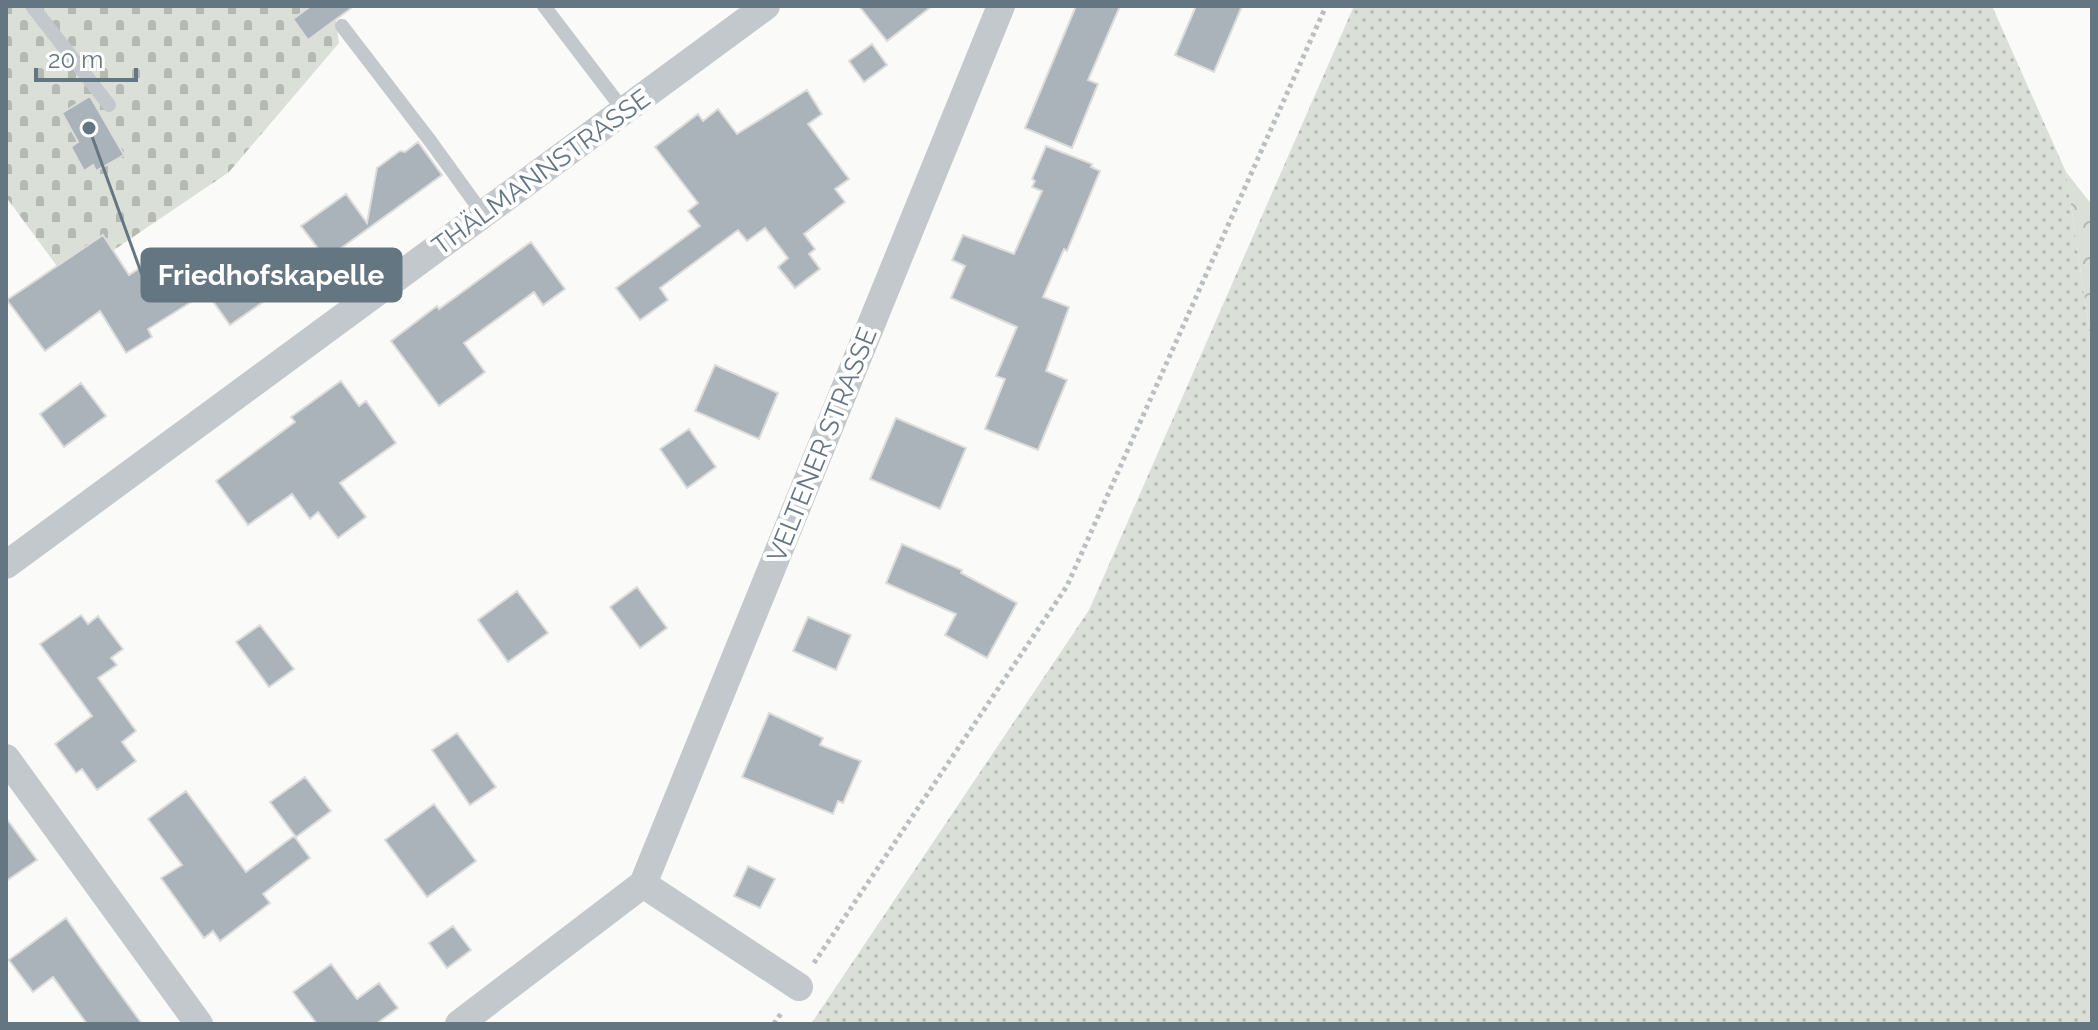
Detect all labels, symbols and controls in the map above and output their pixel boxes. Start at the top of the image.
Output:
scale bar [36,32,136,82]
text: 20 m [48,45,103,74]
street label: THÄLMANNSTRASSE [426,83,656,261]
callout: Friedhofskapelle [142,249,401,301]
text: Friedhofskapelle [158,259,385,292]
street label: VELTENER STRASSE [761,323,883,567]

